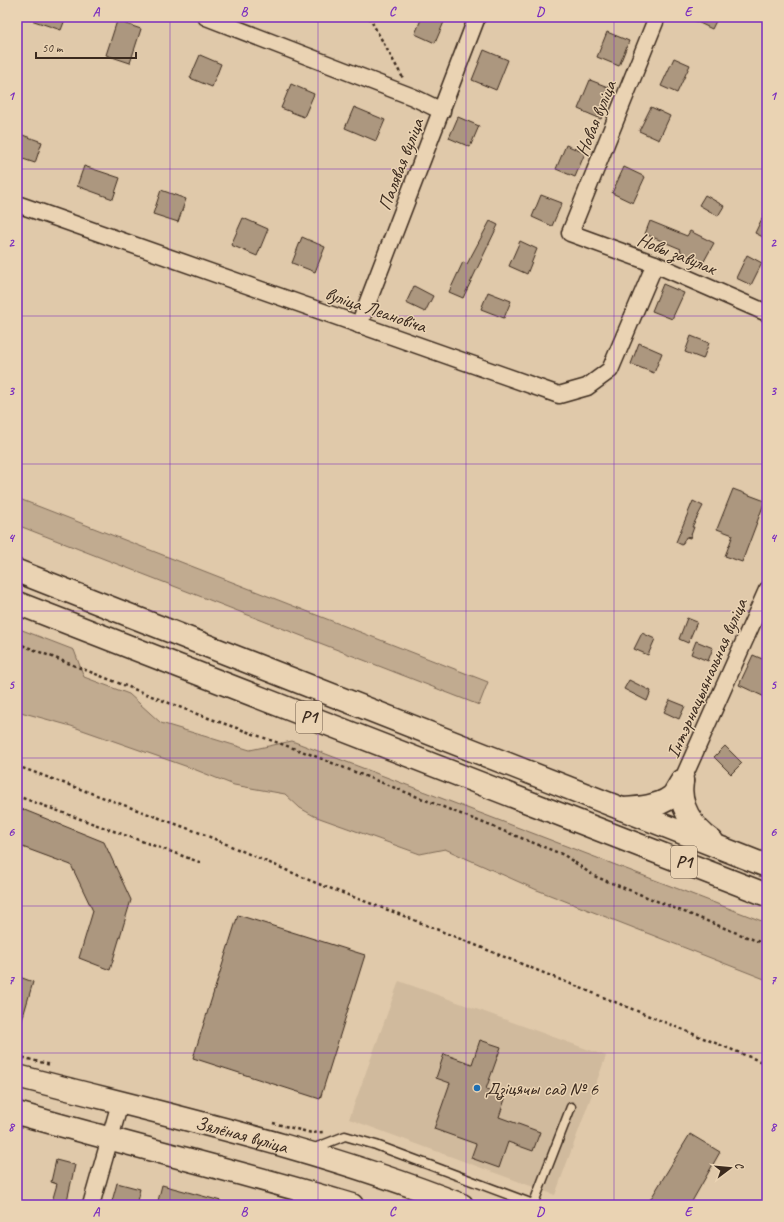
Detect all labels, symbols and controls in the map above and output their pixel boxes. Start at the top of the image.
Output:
text: A [93,4,101,20]
text: B [241,4,249,20]
text: C [389,4,397,20]
text: D [536,4,545,20]
text: E [685,4,694,20]
scale bar [36,34,136,60]
text: 50 m [42,40,64,56]
street label: Новая вуліца [570,75,623,160]
text: 1 [8,88,16,104]
text: 1 [770,88,778,104]
street label: Палявая вуліца [372,113,430,214]
street label: Новы завулак [634,227,721,281]
text: 2 [8,235,15,251]
text: 2 [770,235,777,251]
street label: вуліца Леановіча [322,281,431,339]
text: 3 [8,383,15,399]
text: 3 [770,383,777,399]
text: 4 [8,530,16,546]
text: 4 [770,530,778,546]
street label: Інтэрнацыянальная вуліца [661,593,754,762]
text: 5 [8,677,15,693]
text: 5 [770,677,777,693]
road number: Р1 [296,701,322,733]
text: 6 [8,824,15,840]
text: 6 [770,824,777,840]
road number: Р1 [671,846,697,878]
text: 7 [8,972,15,988]
text: 7 [770,972,777,988]
place label: Дзіцячы сад № 6 [485,1077,600,1101]
marker: Дзіцячы сад № 6 [472,1083,482,1093]
street label: Зялёная вуліца [193,1111,292,1159]
text: 8 [8,1119,16,1135]
text: 8 [770,1119,778,1135]
north arrow [710,1148,750,1188]
text: С [732,1161,748,1171]
text: A [93,1204,101,1220]
text: B [241,1204,249,1220]
text: C [389,1204,397,1220]
text: D [536,1204,545,1220]
text: E [685,1204,694,1220]

